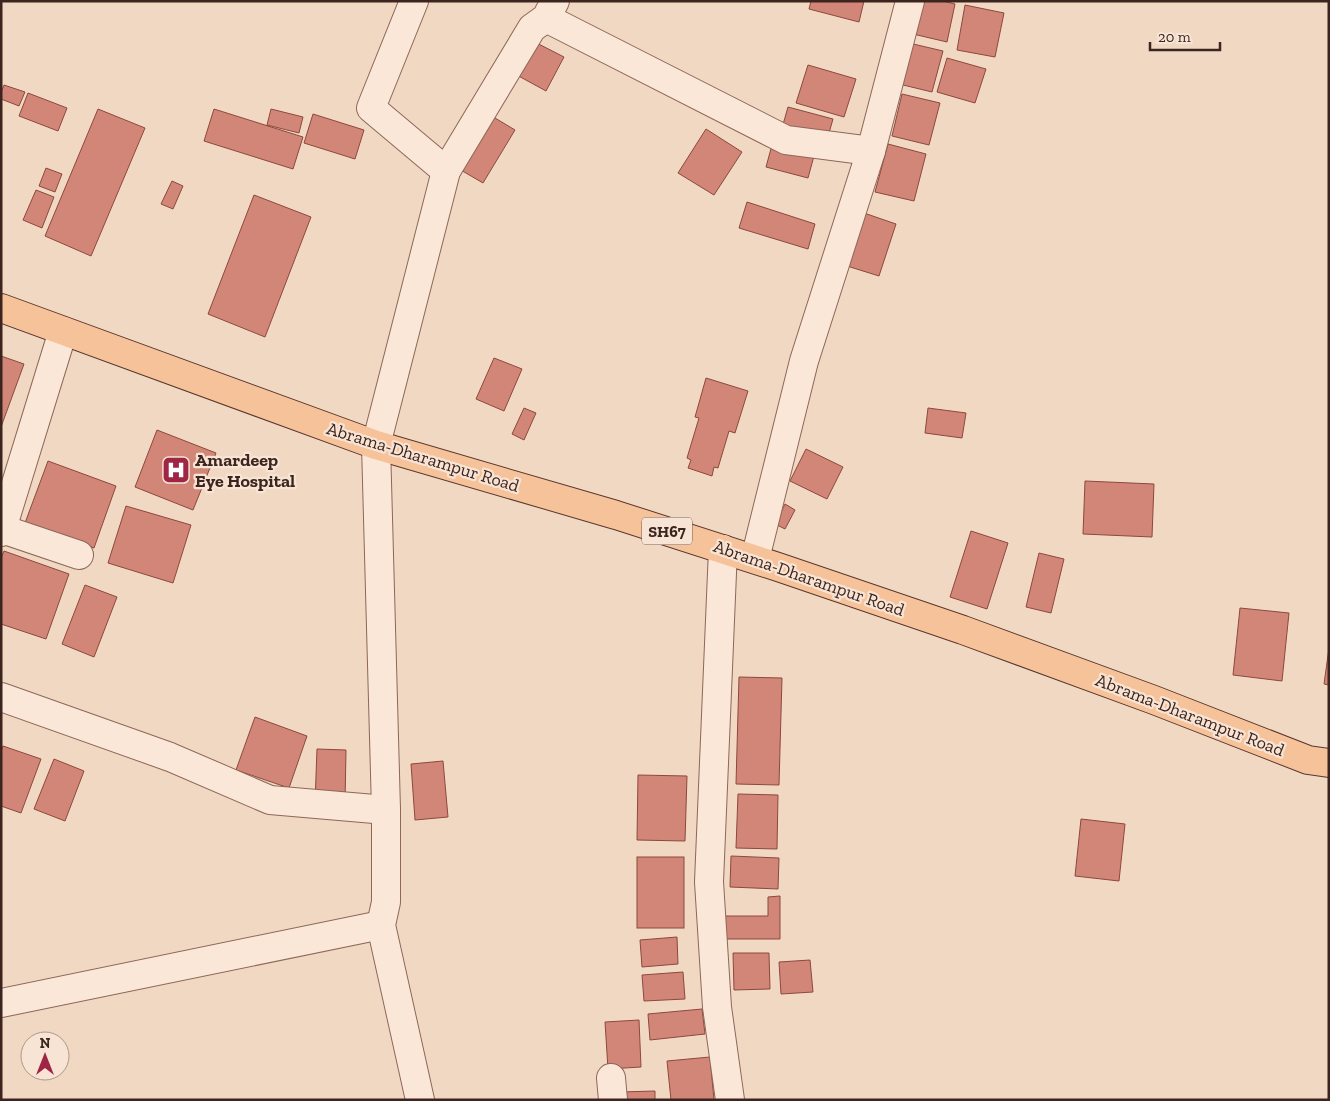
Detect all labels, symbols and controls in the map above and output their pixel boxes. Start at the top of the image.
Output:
scale bar [1150,20,1220,52]
text: 20 m [1158,28,1191,46]
street label: Abrama-Dharampur Road [324,417,522,497]
place label: Amardeep Eye Hospital [195,449,295,492]
hospital icon: Amardeep Eye Hospital [161,455,191,485]
road number: SH67 [642,518,692,544]
street label: Abrama-Dharampur Road [711,535,907,621]
street label: Abrama-Dharampur Road [1093,669,1288,761]
north arrow [20,1031,70,1081]
text: N [40,1035,51,1052]

